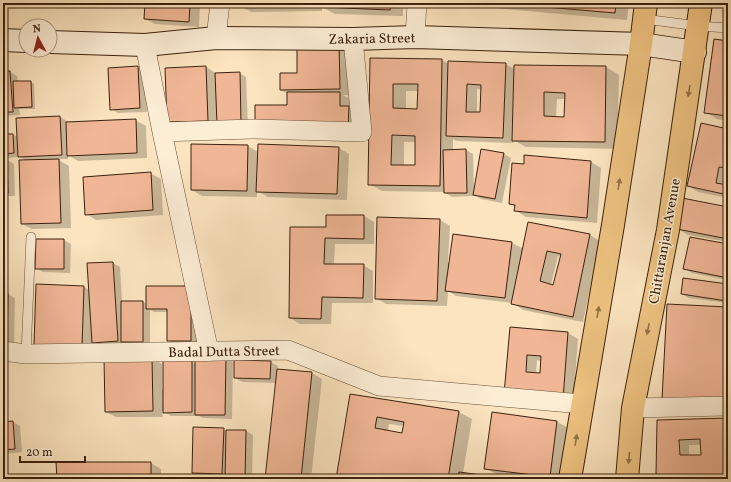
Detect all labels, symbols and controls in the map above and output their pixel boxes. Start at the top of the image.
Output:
north arrow [18,18,58,58]
text: N [32,22,42,37]
street label: Zakaria Street [328,29,416,50]
one-way arrow [686,85,692,97]
street label: Chittaranjan Avenue [645,177,686,306]
one-way arrow [616,178,622,190]
one-way arrow [595,306,601,318]
one-way arrow [645,323,651,335]
street label: Badal Dutta Street [168,342,280,363]
one-way arrow [573,434,579,447]
scale bar [20,438,85,464]
text: 20 m [26,445,53,461]
one-way arrow [625,452,632,464]

